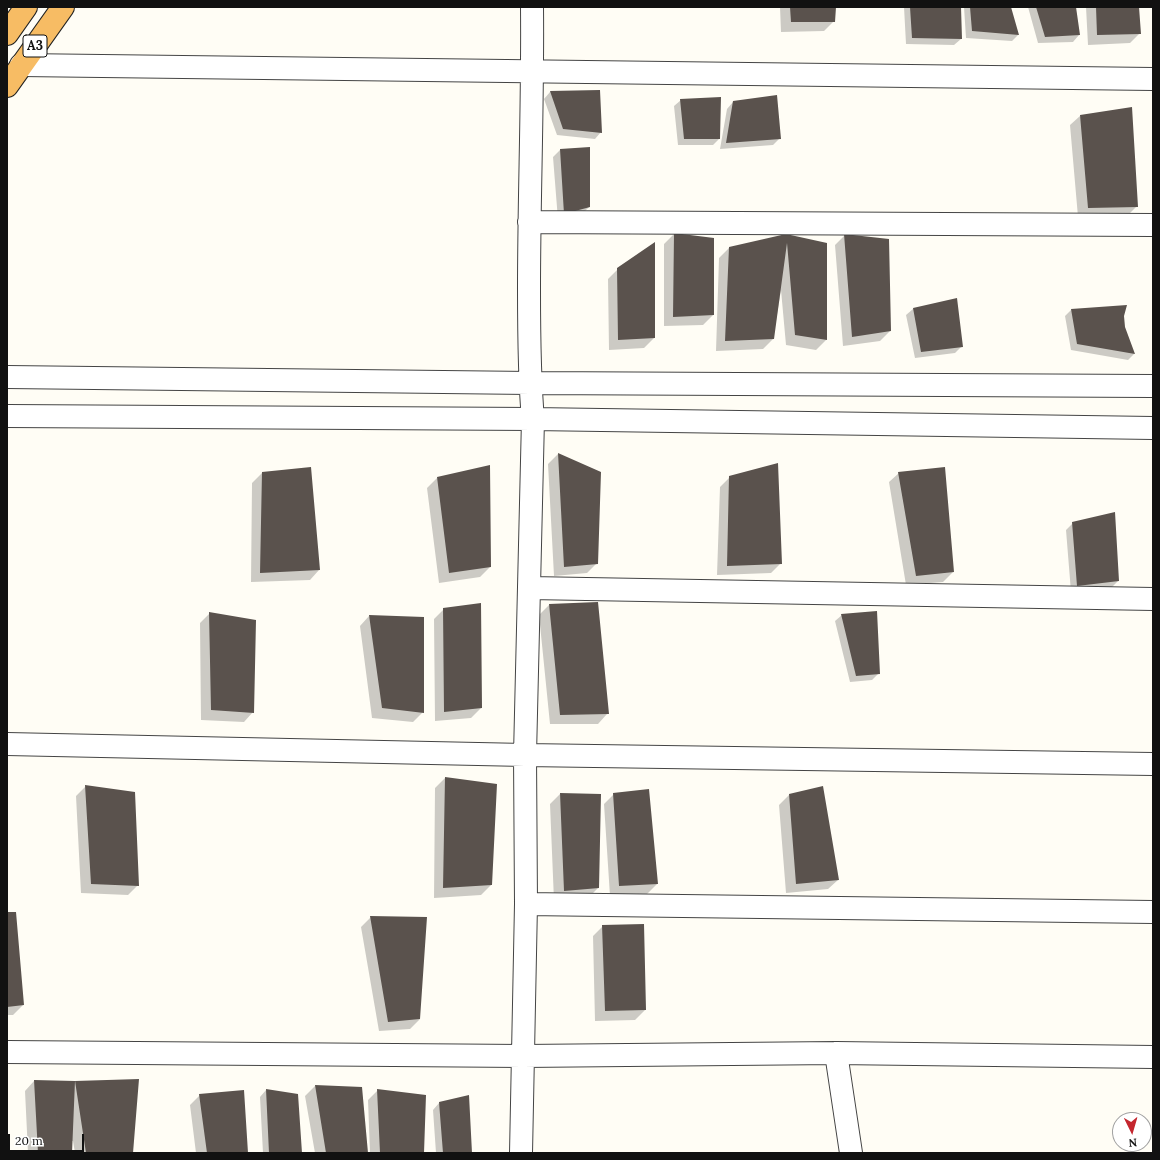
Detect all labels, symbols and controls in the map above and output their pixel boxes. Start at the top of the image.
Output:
road number: A3 [23,35,47,57]
north arrow [1112,1112,1152,1152]
scale bar [10,1126,86,1152]
text: 20 m [15,1133,43,1148]
text: N [1128,1136,1138,1150]

